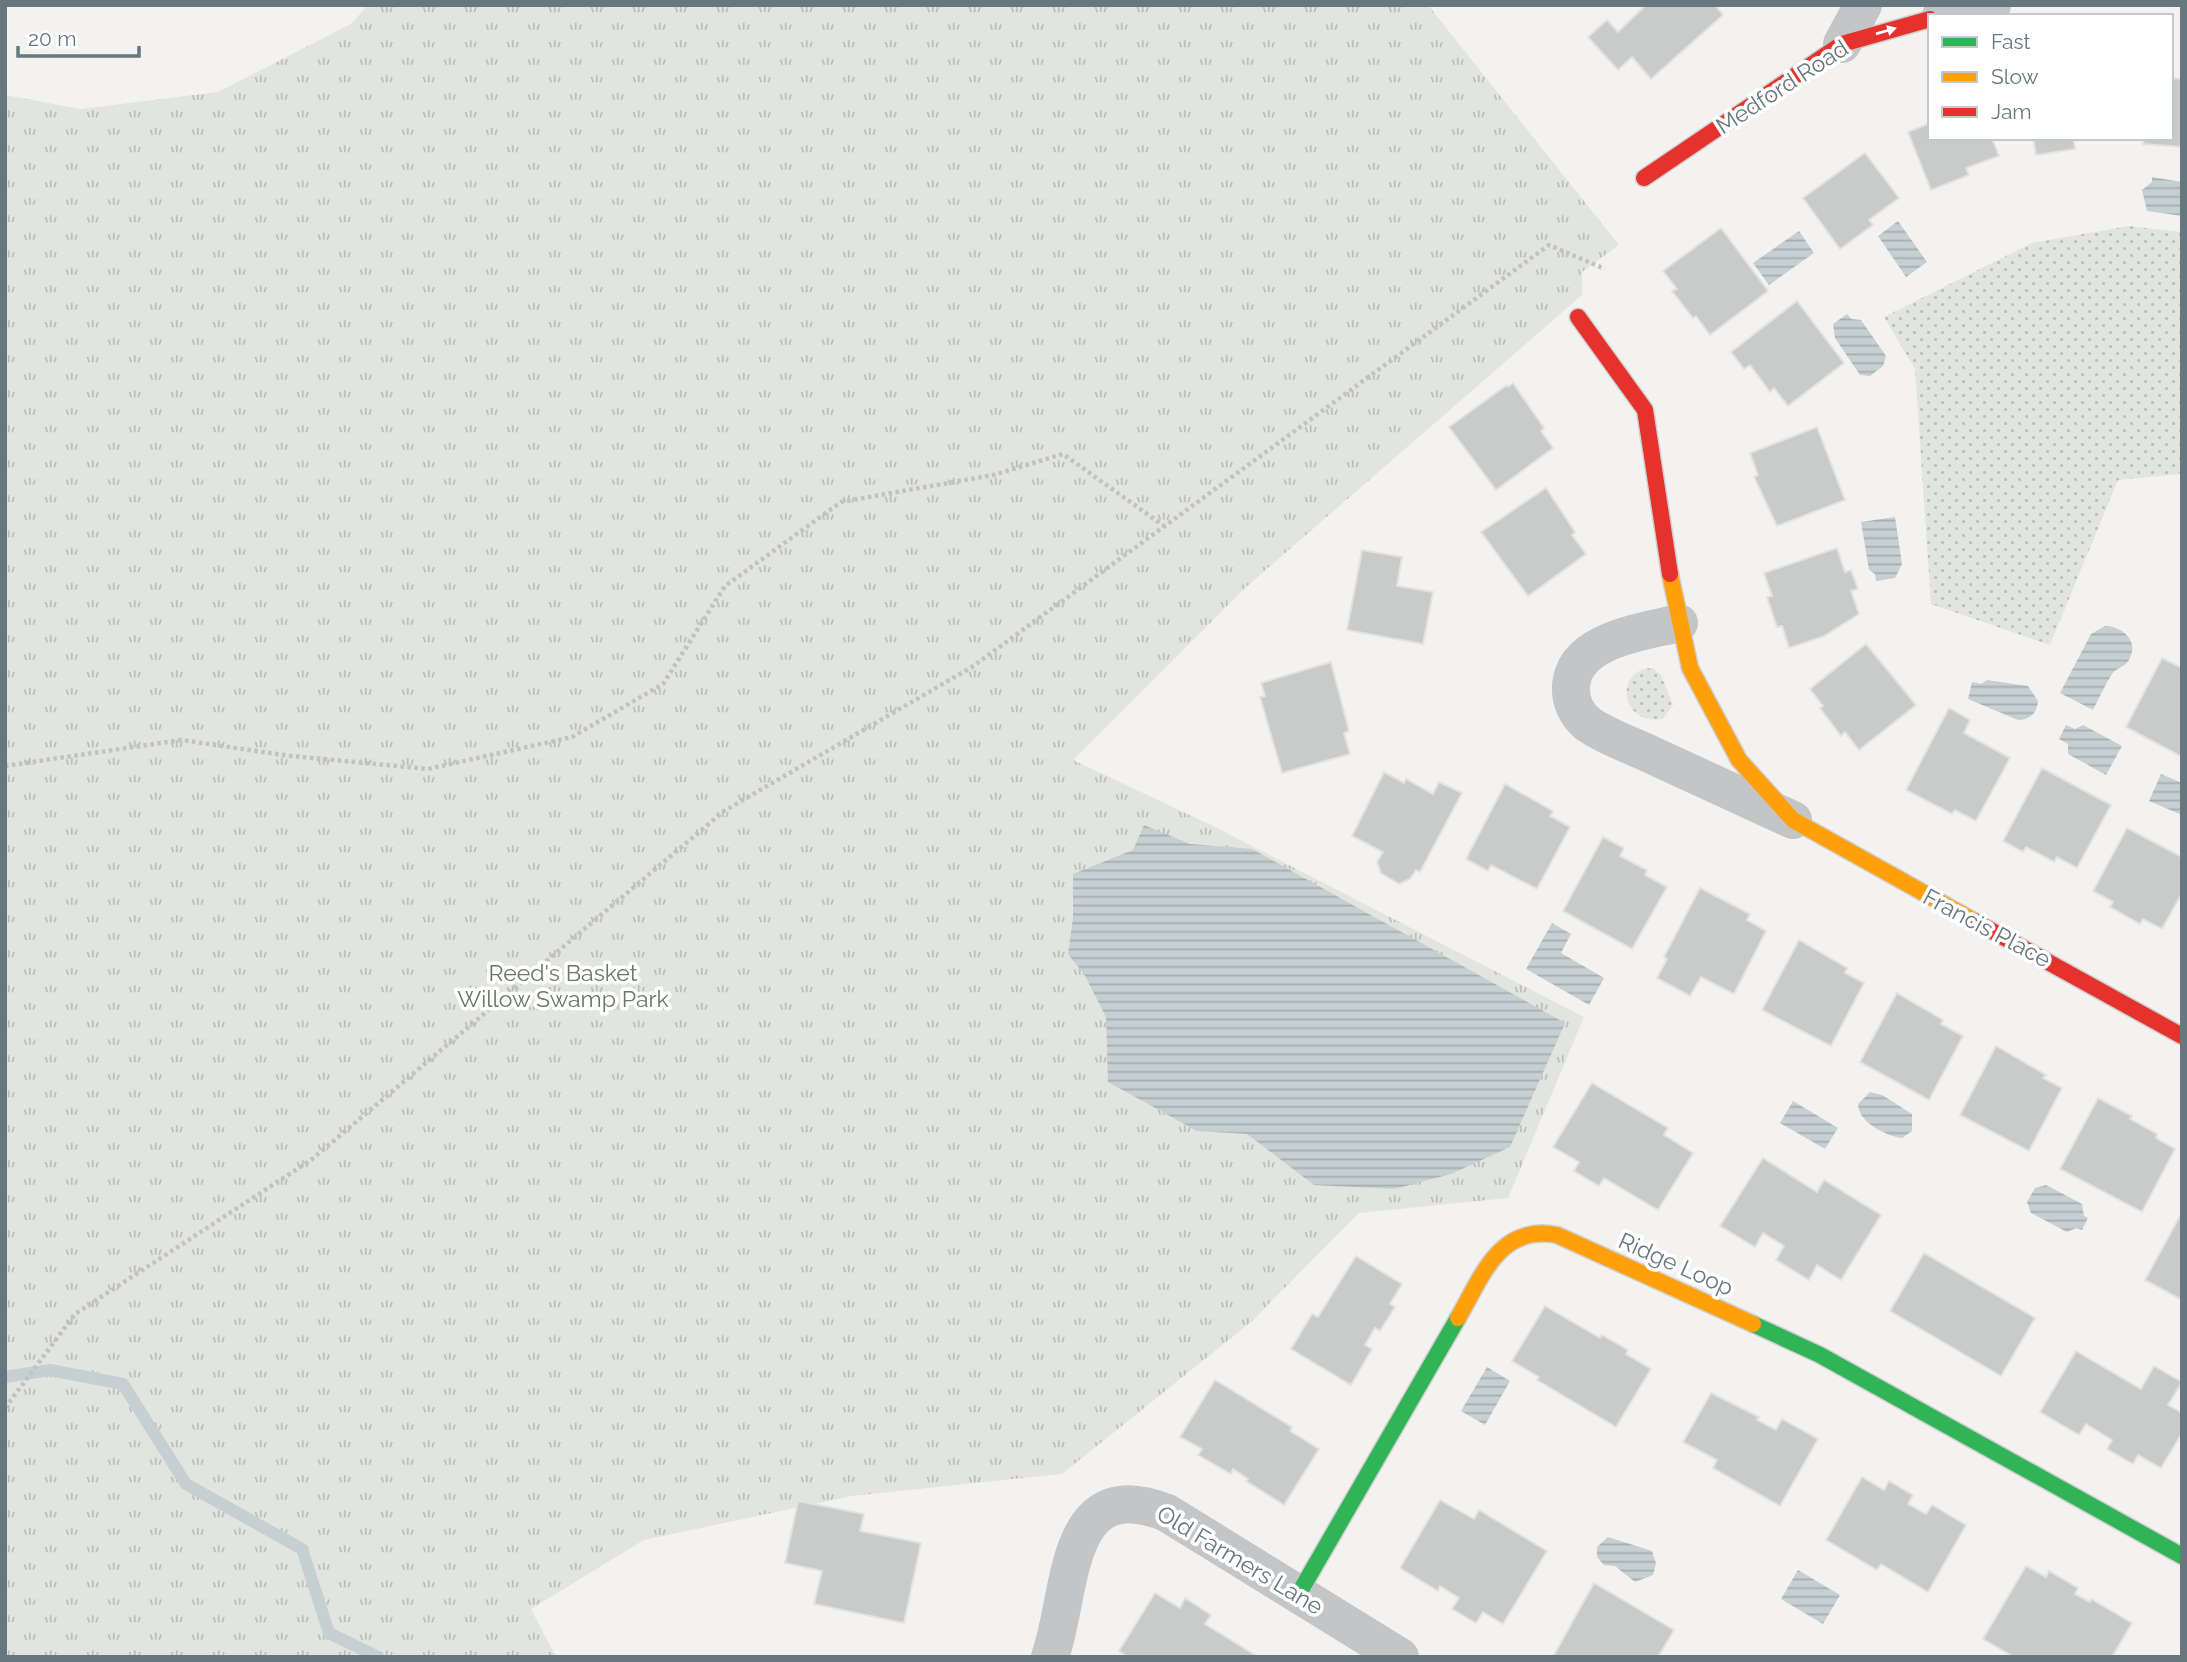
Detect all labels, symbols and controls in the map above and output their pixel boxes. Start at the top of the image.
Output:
scale bar [18,14,138,58]
legend [1928,14,2173,140]
text: 20 m [28,26,76,51]
one-way arrow [1876,26,1897,36]
text: Fast [1991,29,2031,54]
street label: Medford Road [1711,34,1853,139]
text: Slow [1991,64,2039,89]
text: Jam [1991,99,2032,124]
street label: Francis Place [1919,883,2056,972]
park label: Reed's Basket Willow Swamp Park [457,959,669,1012]
street label: Ridge Loop [1615,1226,1738,1301]
street label: Old Farmers Lane [1152,1499,1328,1620]

